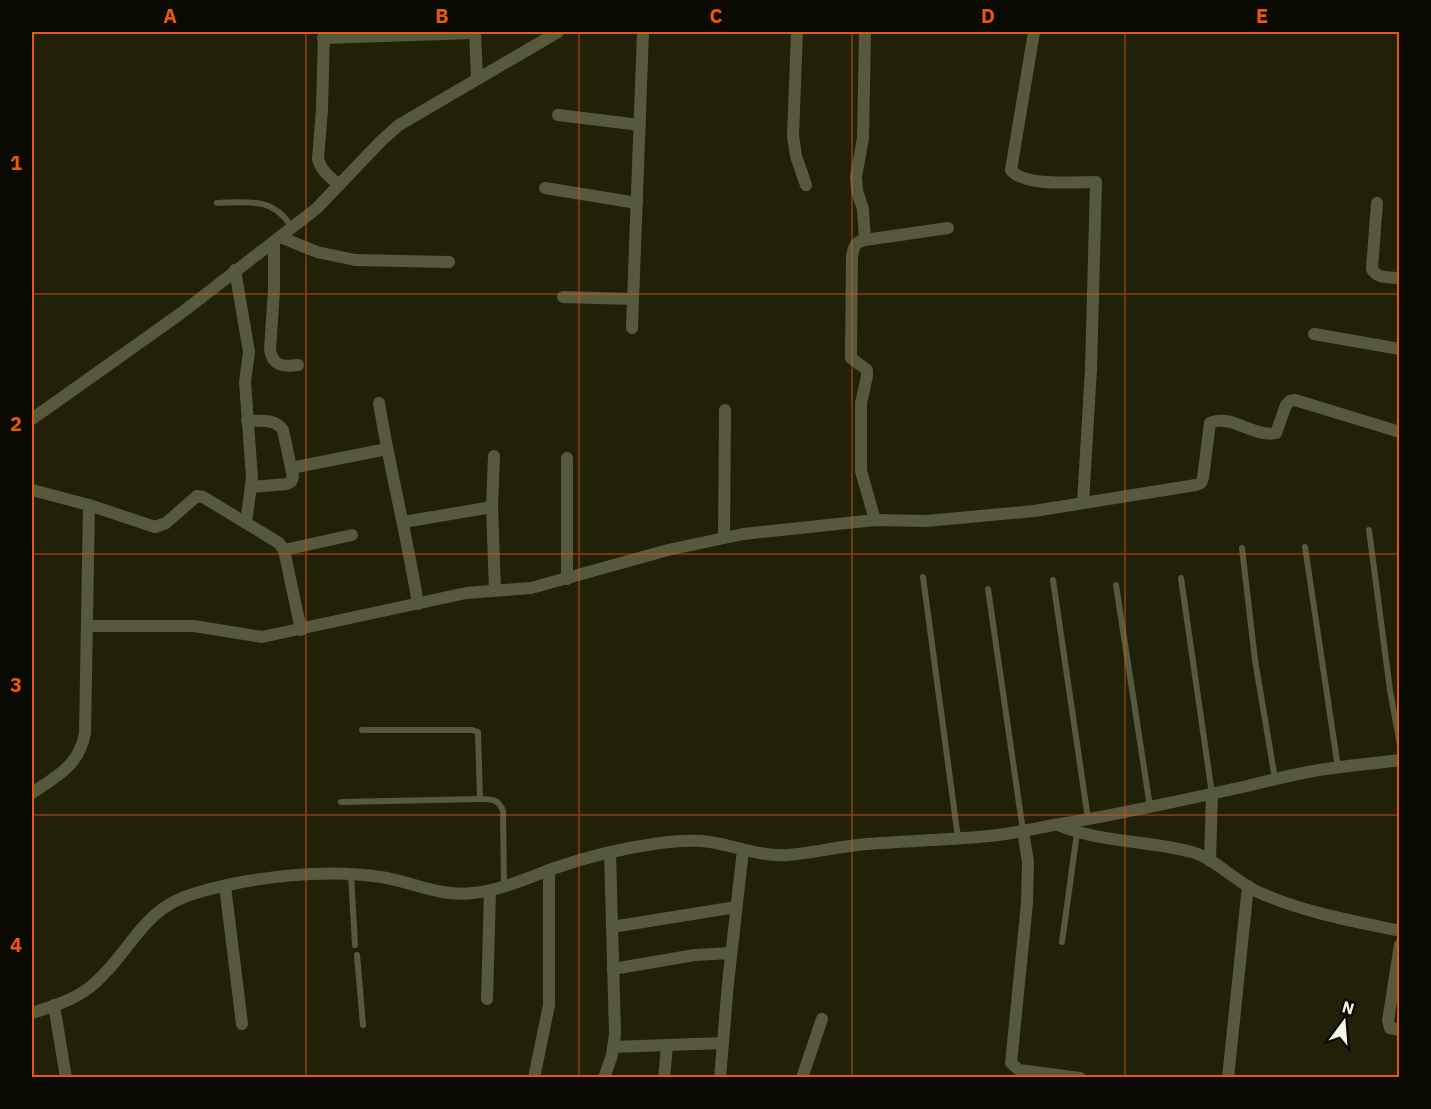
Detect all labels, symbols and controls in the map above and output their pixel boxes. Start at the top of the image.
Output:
text: A [163,2,177,29]
text: B [435,2,449,29]
text: C [709,2,723,29]
text: D [981,2,995,29]
text: E [1256,2,1268,29]
text: 1 [10,149,22,176]
text: 2 [10,410,22,437]
text: 3 [10,671,22,698]
text: 4 [10,931,22,958]
north arrow [1314,992,1374,1052]
text: N [1340,996,1356,1019]

